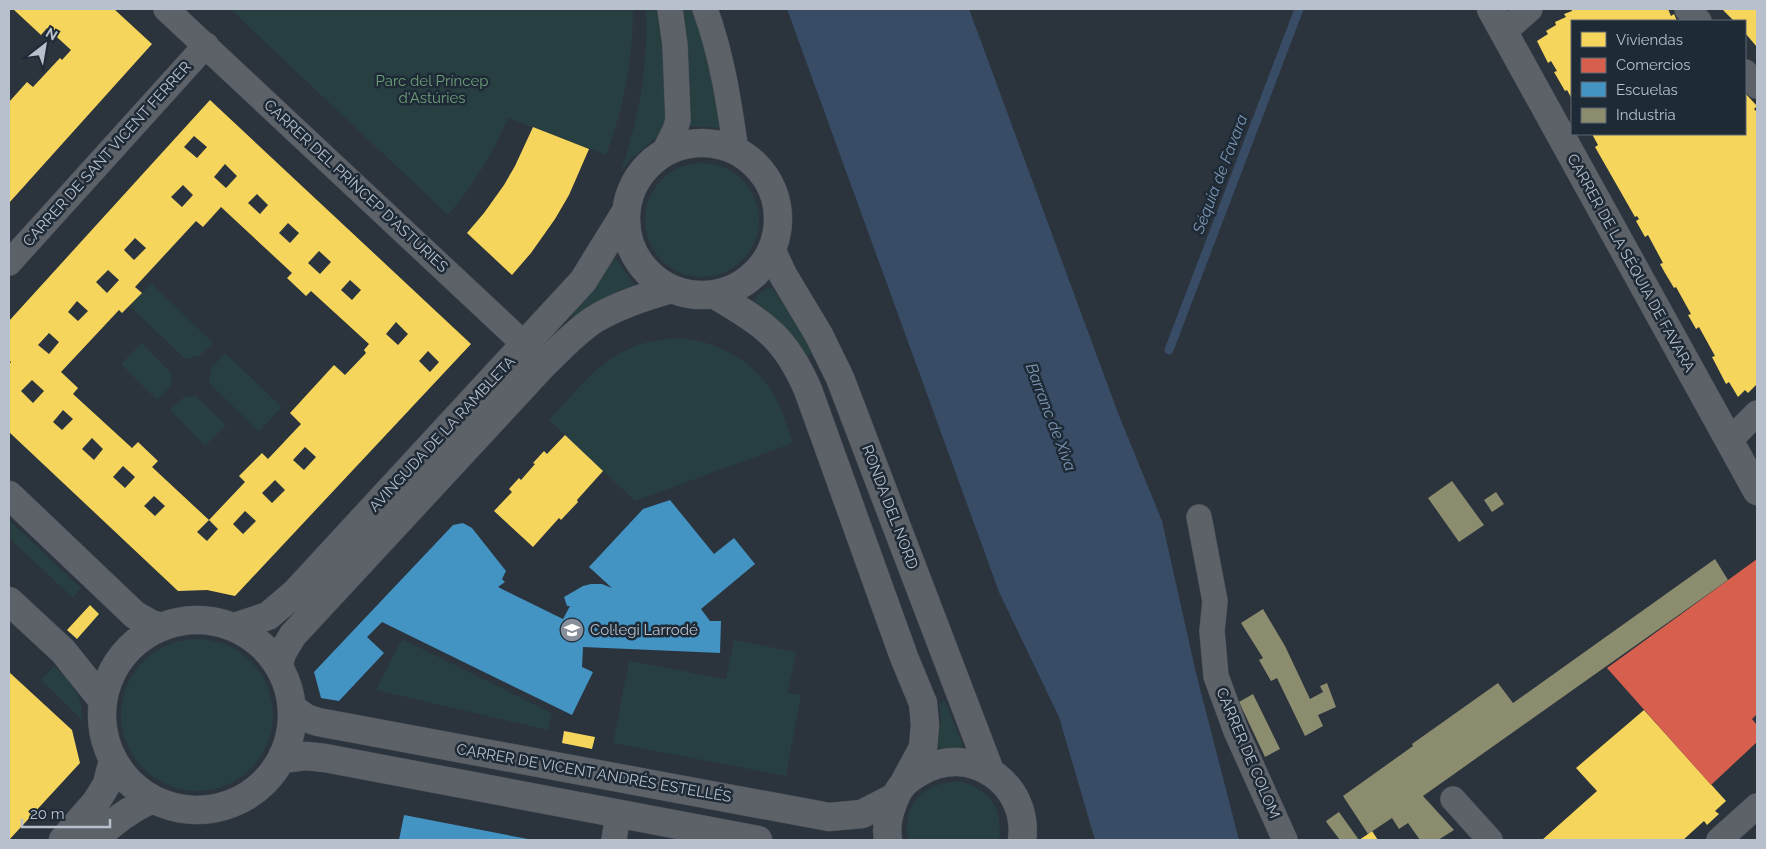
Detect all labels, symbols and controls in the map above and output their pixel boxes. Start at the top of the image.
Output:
north arrow [20,20,70,70]
legend [1571,20,1746,135]
text: N [43,24,60,43]
text: Viviendas [1616,31,1683,49]
text: Comercios [1616,56,1691,74]
street label: CARRER DE SANT VICENT FERRER [19,58,195,250]
park label: Parc del Príncep d'Astúries [376,72,488,107]
text: Escuelas [1616,81,1678,99]
street label: CARRER DEL PRÍNCEP D'ASTÚRIES [260,96,452,276]
text: Industria [1616,106,1676,124]
water label: Séquia de Favara [1188,111,1252,237]
street label: CARRER DE LA SÉQUIA DE FAVARA [1563,151,1699,375]
street label: AVINGUDA DE LA RAMBLETA [365,353,519,515]
water label: Barranc de Xiva [1022,360,1080,474]
street label: RONDA DEL NORD [858,442,922,572]
school or university icon: Col·legi Larrodé [559,617,585,643]
place label: Col·legi Larrodé [590,621,698,639]
street label: CARRER DE COLOM [1212,685,1284,821]
street label: CARRER DE VICENT ANDRÉS ESTELLÉS [455,740,733,806]
scale bar [22,796,110,828]
text: 20 m [30,805,65,823]

